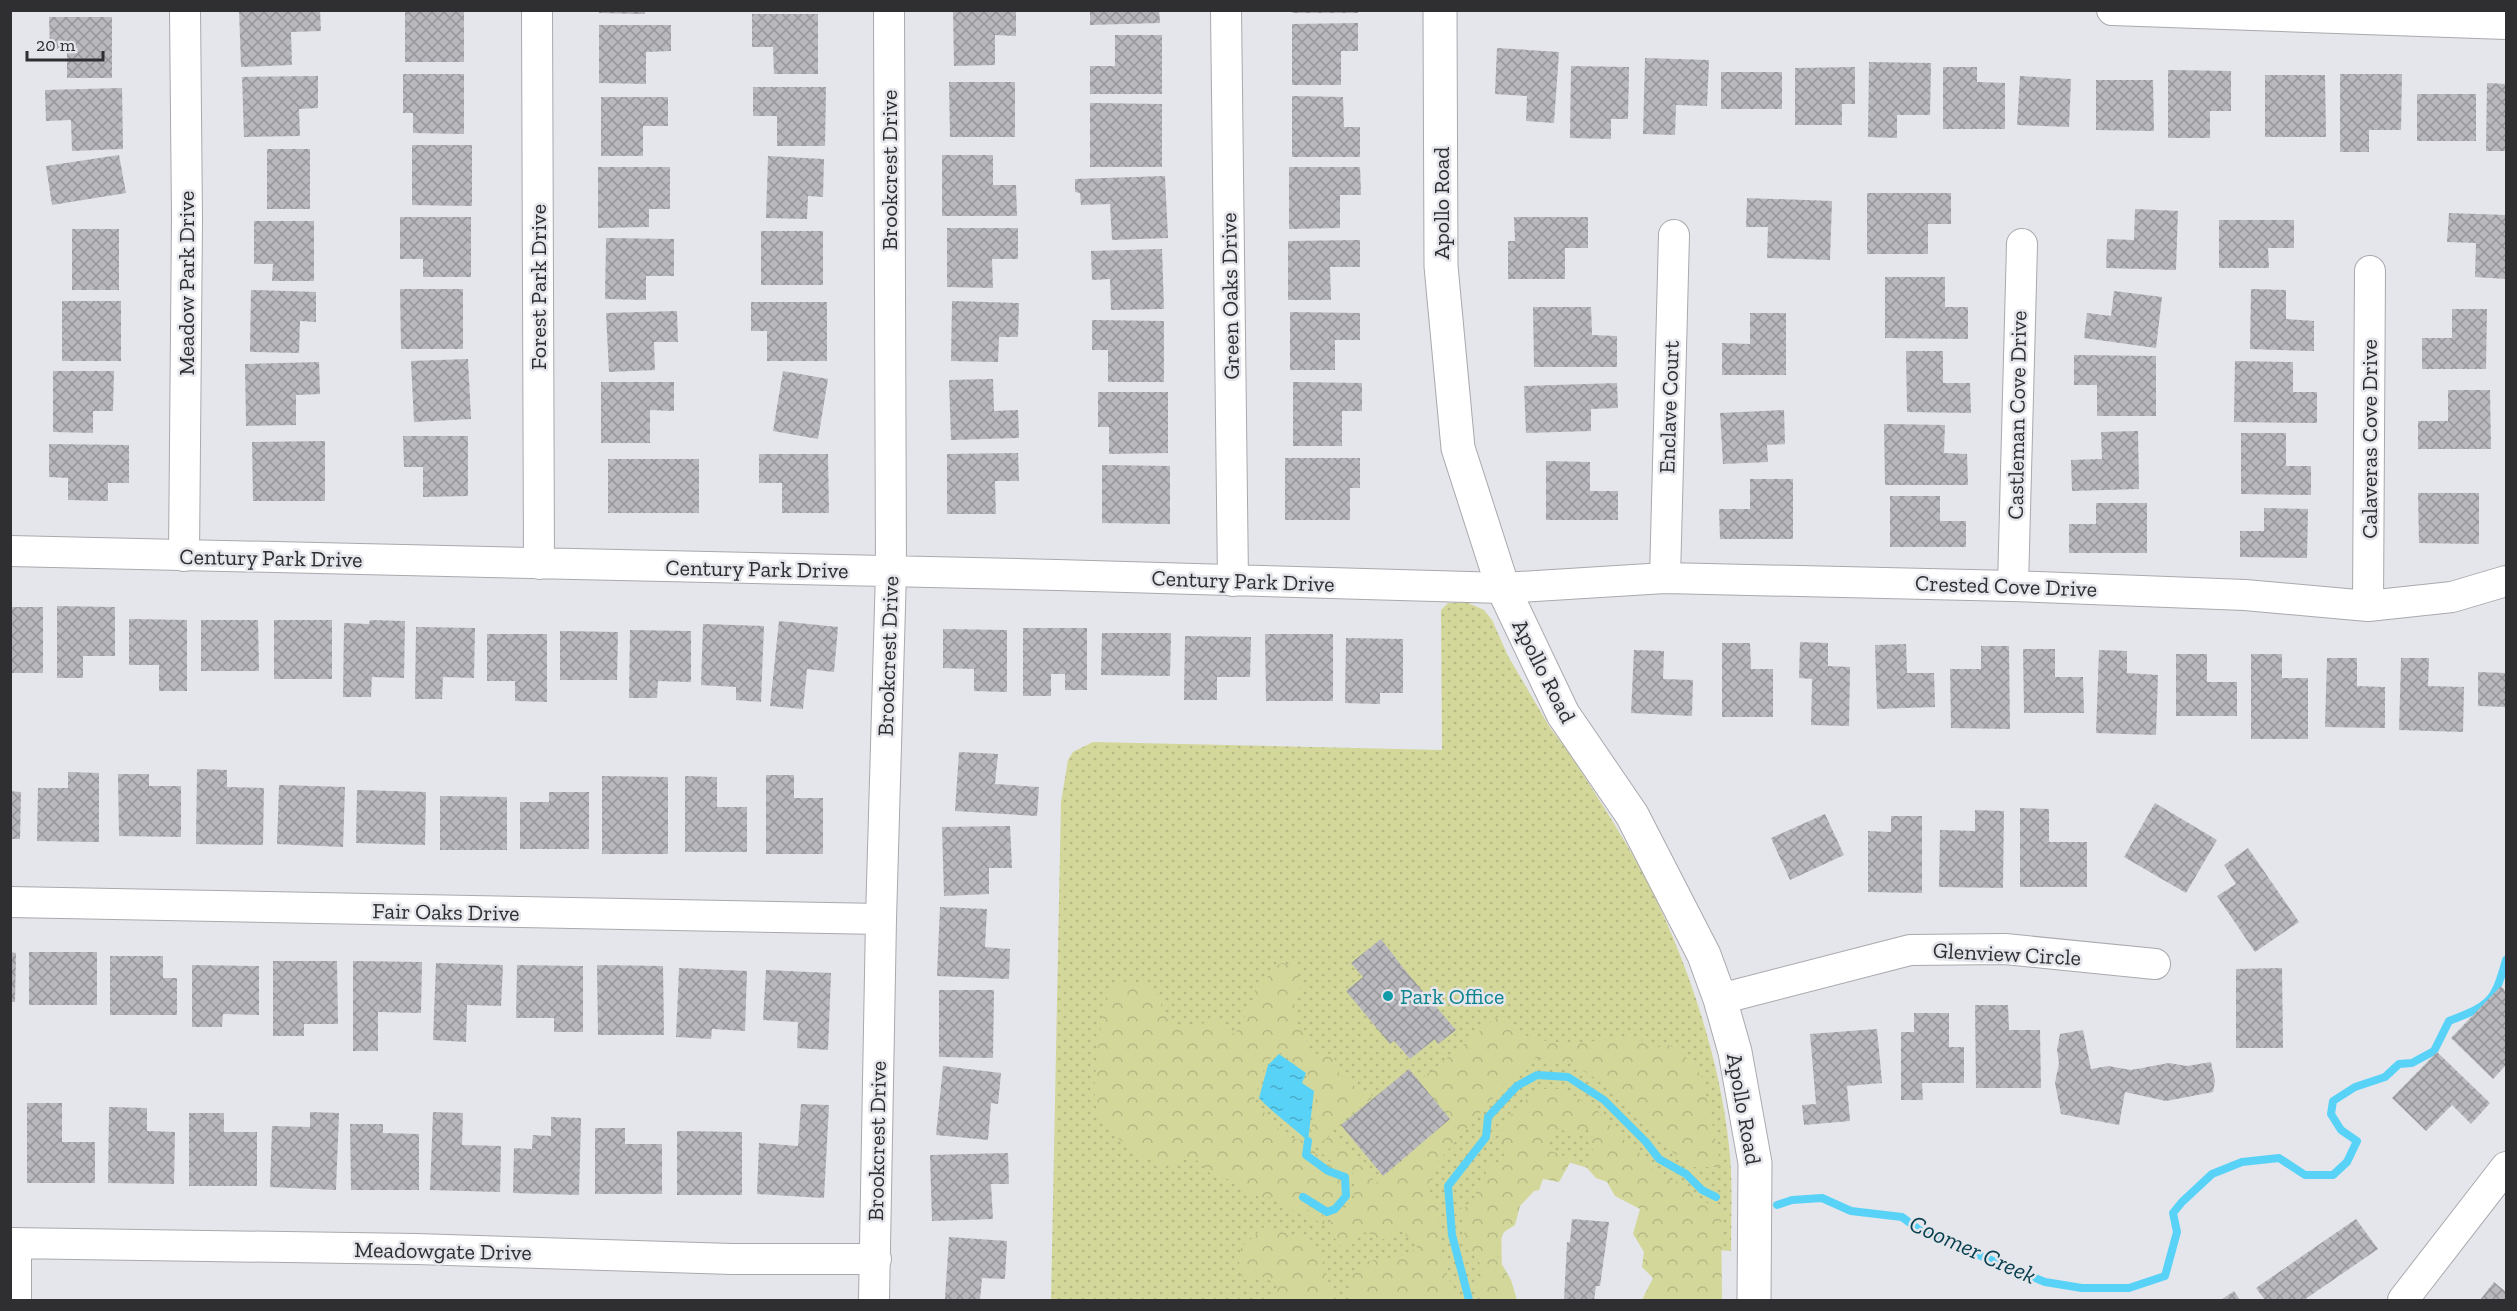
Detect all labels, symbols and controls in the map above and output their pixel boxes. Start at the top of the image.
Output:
scale bar [27,24,104,62]
text: 20 m [36,34,76,56]
street label: Brookcrest Drive [876,90,903,250]
street label: Apollo Road [1428,147,1455,259]
street label: Meadow Park Drive [173,191,200,375]
street label: Forest Park Drive [525,204,552,370]
street label: Green Oaks Drive [1215,212,1245,380]
street label: Castleman Cove Drive [2002,310,2032,520]
street label: Enclave Court [1653,339,1685,474]
street label: Calaveras Cove Drive [2356,339,2383,539]
street label: Century Park Drive [179,543,363,573]
street label: Century Park Drive [665,554,849,584]
street label: Century Park Drive [1151,564,1335,598]
street label: Crested Cove Drive [1915,569,2097,603]
street label: Brookcrest Drive [872,575,904,737]
street label: Apollo Road [1506,615,1582,727]
street label: Fair Oaks Drive [372,897,520,927]
street label: Glenview Circle [1932,937,2082,971]
place label: Park Office [1400,983,1504,1010]
marker: Park Office [1381,989,1395,1003]
street label: Apollo Road [1721,1051,1767,1167]
street label: Brookcrest Drive [862,1061,892,1221]
water label: Coomer Creek [1905,1208,2041,1290]
street label: Meadowgate Drive [354,1236,532,1266]

